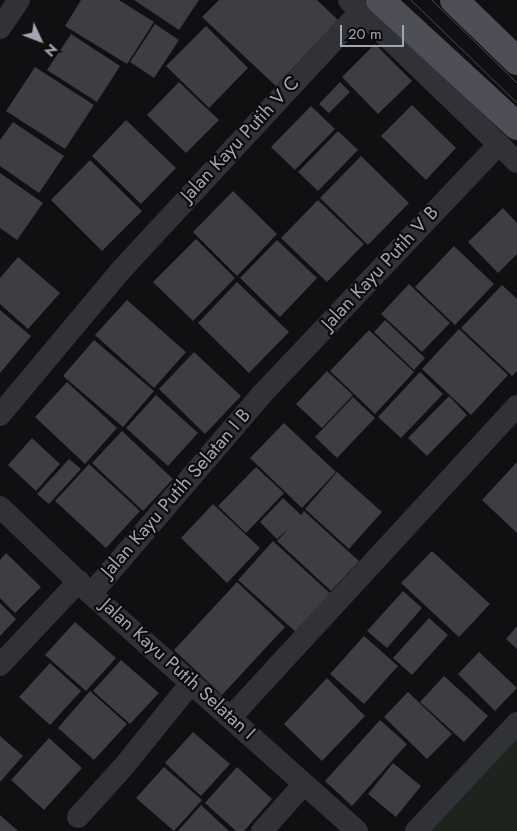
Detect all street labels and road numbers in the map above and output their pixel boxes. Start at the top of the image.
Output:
street label: Jalan Kayu Putih V C [177,73,305,207]
street label: Jalan Kayu Putih V B [318,202,444,336]
street label: Jalan Kayu Putih Selatan I B [98,405,256,583]
street label: Jalan Kayu Putih Selatan I [95,595,259,745]

